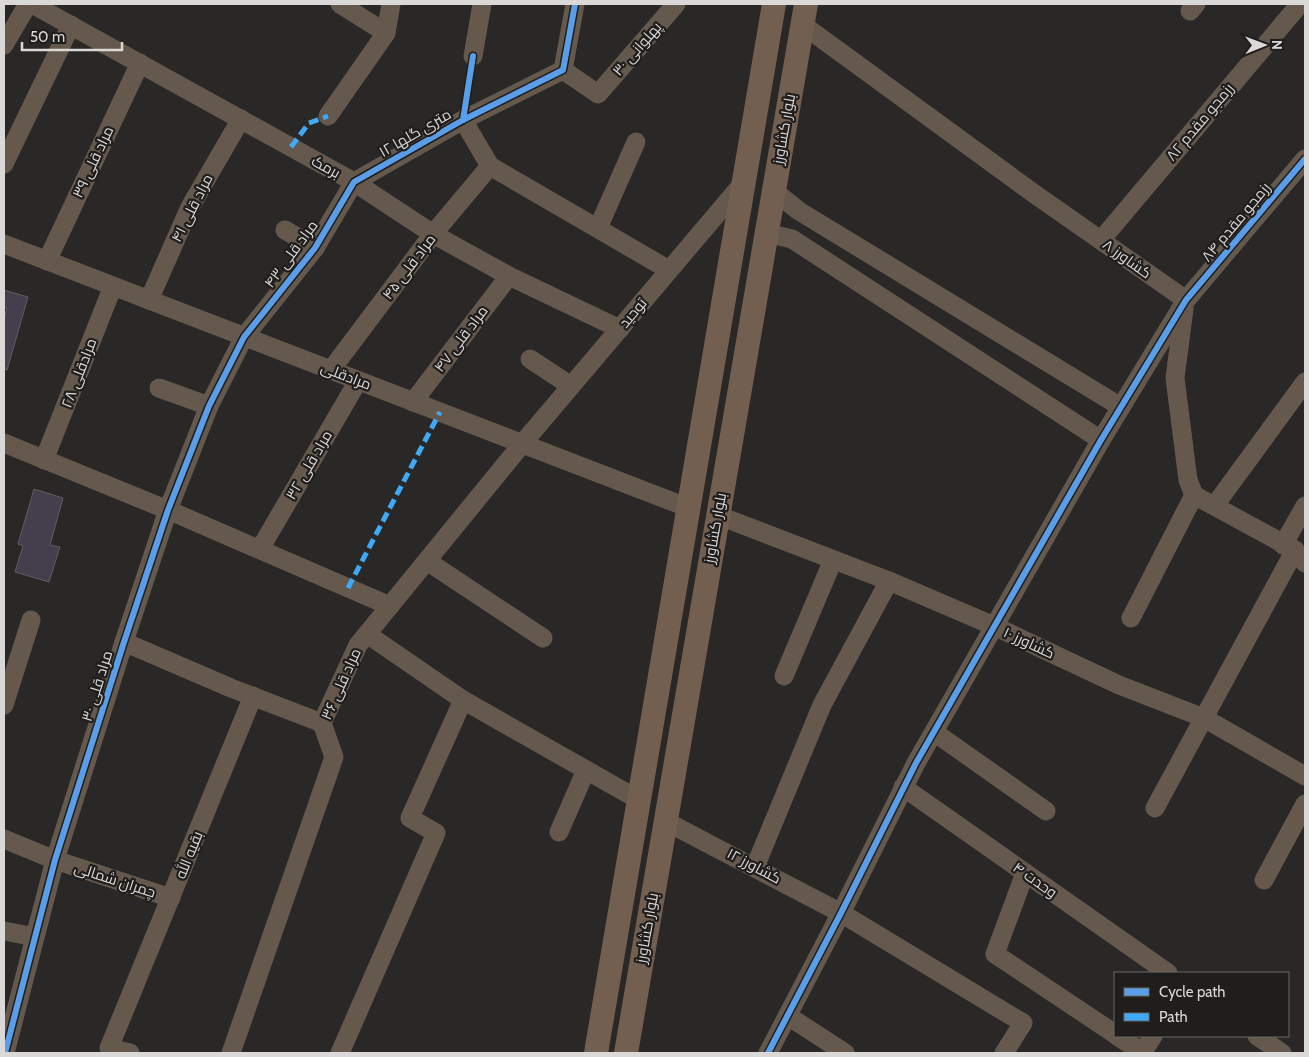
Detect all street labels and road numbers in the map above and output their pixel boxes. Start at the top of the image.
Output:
street label: پهلوانی ۳۰ [609,18,666,80]
street label: رزمجو مقدم ۸۲ [1162,79,1238,165]
street label: بلوار کشاورز [769,92,799,167]
street label: ۱۲ متری گلها [376,105,455,162]
street label: مراد قلی ۳۹ [69,123,118,201]
street label: برمک [308,152,344,182]
street label: مراد قلی ۴۱ [167,171,218,245]
street label: رزمجو مقدم ۸۴ [1198,179,1275,266]
street label: مراد قلی ۴۳ [260,217,322,292]
street label: مراد قلی ۴۵ [379,231,440,304]
street label: کشاورز ۸ [1099,235,1155,283]
street label: توحید [615,294,651,332]
street label: مراد قلی ۴۷ [430,302,493,376]
street label: مرادقلی ۲۸ [58,336,101,411]
street label: مرادقلی [318,358,374,395]
street label: مراد قلی ۳۲ [282,427,337,503]
street label: بلوار کشاورز [700,491,730,566]
street label: کشاورز ۱۰ [1000,623,1058,663]
street label: مراد قلی ۳۶ [317,645,366,723]
street label: مراد قلی ۳۰ [78,648,117,724]
street label: بقیه الله [170,828,207,882]
street label: کشاورز ۱۲ [724,844,784,888]
street label: چمران شمالی [72,858,158,903]
street label: وحدت ۴ [1009,858,1061,902]
street label: بلوار کشاورز [632,891,662,966]

